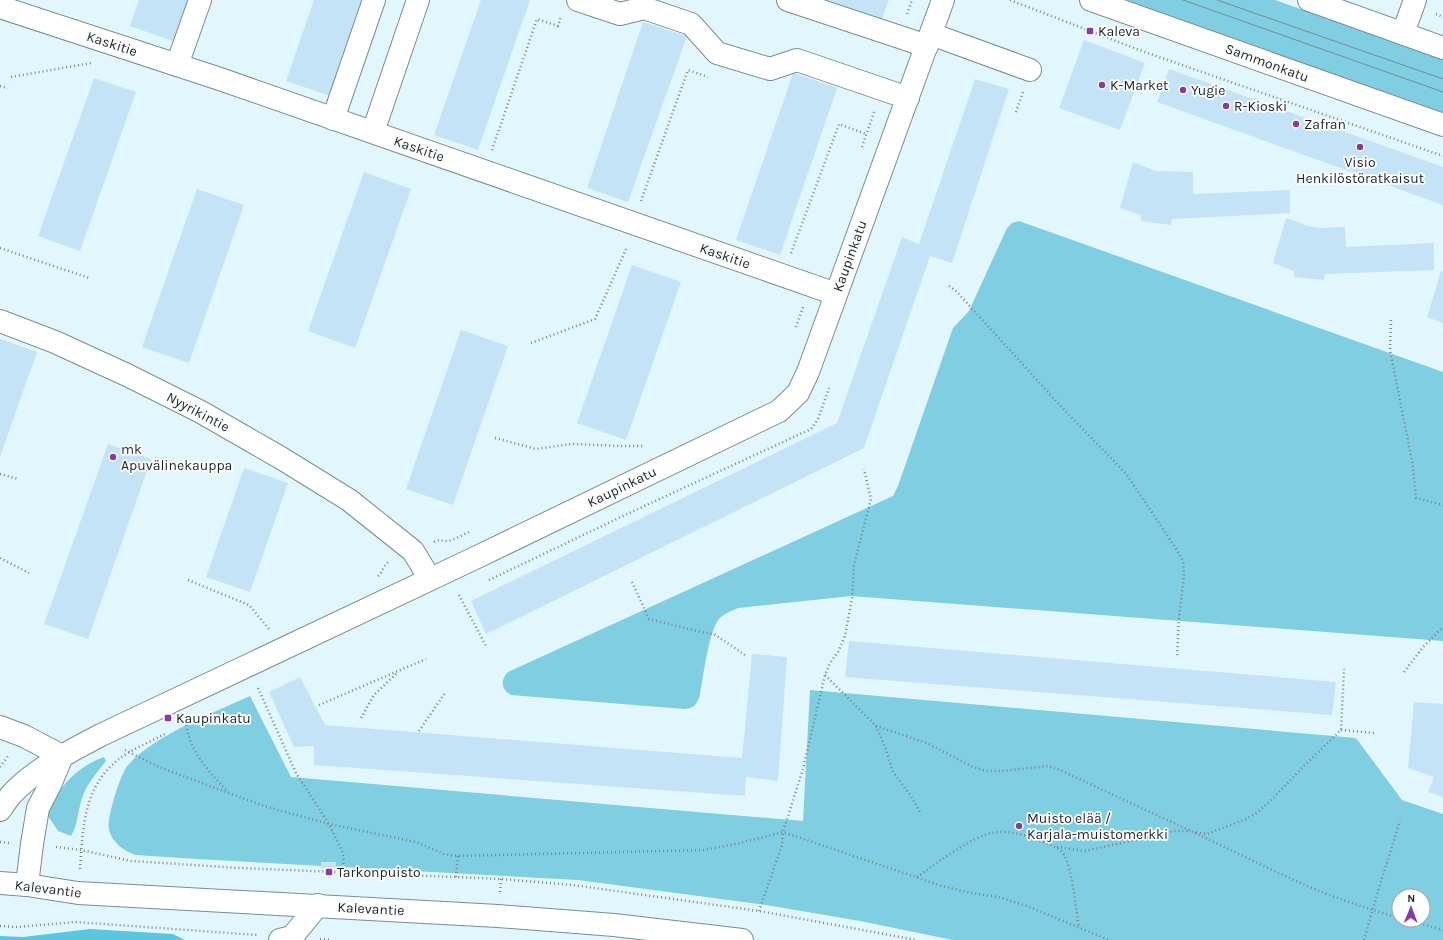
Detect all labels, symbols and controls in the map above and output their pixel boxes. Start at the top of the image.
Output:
place label: Kaleva [1098,23,1140,40]
marker: Kaleva [1085,26,1095,36]
street label: Kaskitie [85,28,139,60]
street label: Sammonkatu [1223,40,1311,86]
place label: K-Market [1110,77,1168,94]
marker: K-Market [1097,80,1107,90]
place label: Yugie [1191,82,1225,99]
marker: Yugie [1178,85,1188,95]
place label: R-Kioski [1234,98,1287,115]
marker: R-Kioski [1221,101,1231,111]
place label: Zafran [1304,116,1346,133]
marker: Zafran [1291,119,1301,129]
street label: Kaskitie [392,132,446,166]
marker: Visio Henkilöstöratkaisut [1355,142,1365,152]
place label: Visio Henkilöstöratkaisut [1296,154,1424,187]
street label: Kaupinkatu [829,218,871,294]
street label: Kaskitie [698,239,752,273]
street label: Nyyrikintie [164,388,232,436]
place label: mk Apuvälinekauppa [121,441,232,474]
marker: mk Apuvälinekauppa [108,452,118,462]
street label: Kaupinkatu [585,463,659,511]
place label: Kaupinkatu [176,710,251,727]
marker: Kaupinkatu [163,713,173,723]
place label: Muisto elää / Karjala-muistomerkki [1027,810,1168,843]
marker: Muisto elää / Karjala-muistomerkki [1014,821,1024,831]
place label: Tarkonpuisto [337,864,421,881]
marker: Tarkonpuisto [324,867,334,877]
street label: Kalevantie [14,876,82,902]
north arrow [1391,888,1431,928]
text: N [1407,892,1415,905]
street label: Kalevantie [337,899,405,919]

